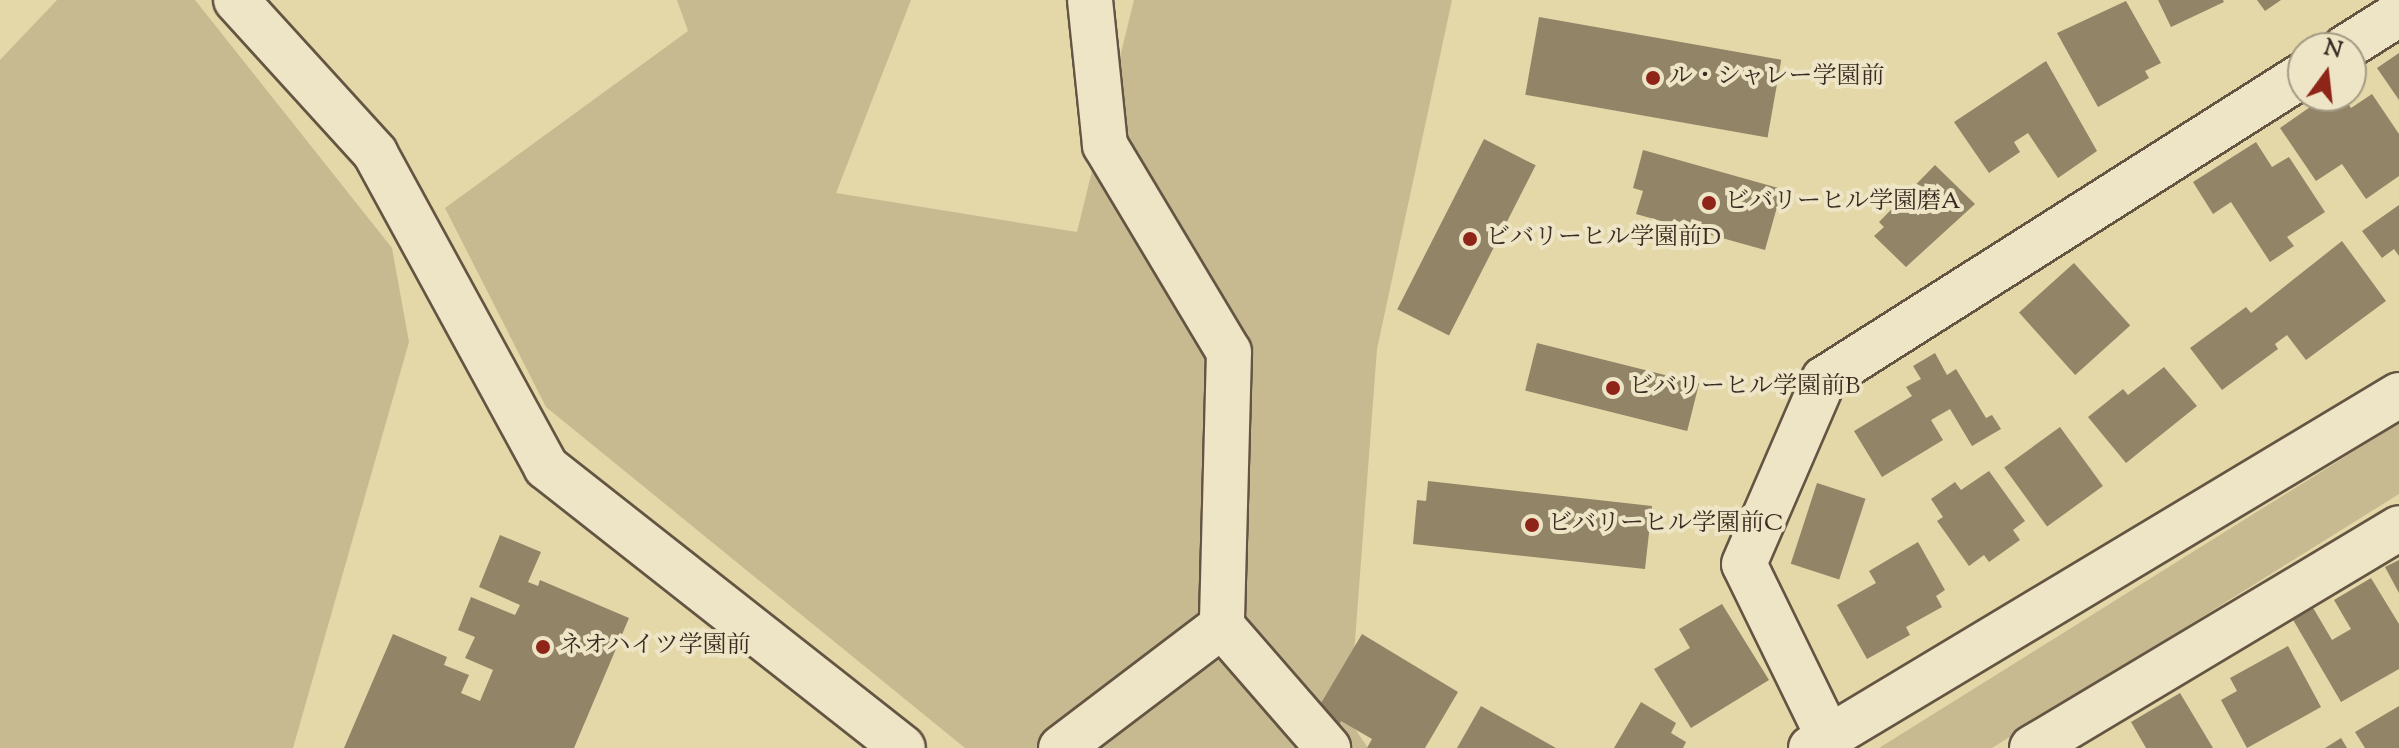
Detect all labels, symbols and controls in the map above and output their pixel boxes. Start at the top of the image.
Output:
north arrow [2287,32,2367,112]
text: N [2320,33,2345,68]
place label: ル・シャレー学園前 [1669,64,1885,92]
marker: ル・シャレー学園前 [1644,69,1662,87]
place label: ビバリーヒル学園磨A [1725,189,1960,217]
marker: ビバリーヒル学園磨A [1700,194,1718,212]
place label: ビバリーヒル学園前D [1486,225,1721,253]
marker: ビバリーヒル学園前D [1461,230,1479,248]
place label: ビバリーヒル学園前B [1629,374,1860,402]
marker: ビバリーヒル学園前B [1604,379,1622,397]
place label: ビバリーヒル学園前C [1548,511,1783,539]
marker: ビバリーヒル学園前C [1523,516,1541,534]
place label: ネオハイツ学園前 [559,633,751,661]
marker: ネオハイツ学園前 [534,638,552,656]

